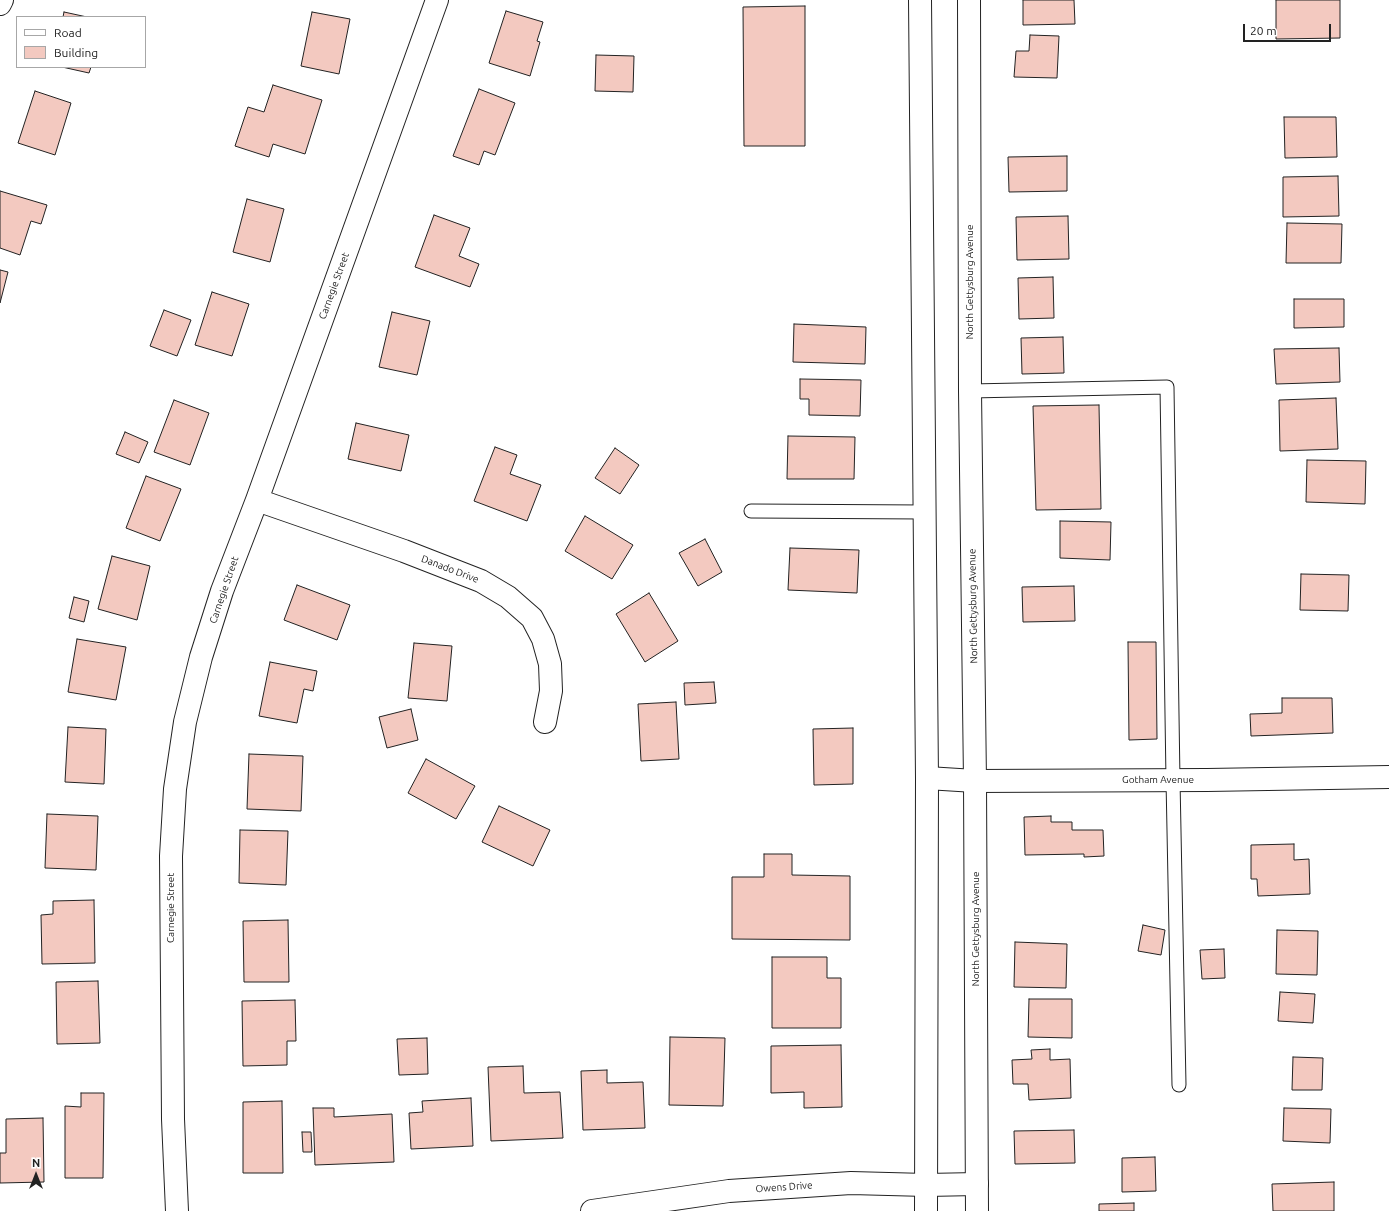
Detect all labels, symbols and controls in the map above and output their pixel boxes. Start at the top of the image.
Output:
legend [16,16,146,68]
scale bar [1245,16,1333,42]
text: 20 m [1250,24,1277,37]
text: Road [54,26,82,39]
text: Building [54,46,98,59]
street label: North Gettysburg Avenue [964,225,976,339]
street label: Carnegie Street [316,251,352,321]
street label: North Gettysburg Avenue [966,548,980,664]
street label: Danado Drive [420,553,480,585]
street label: Carnegie Street [207,555,241,625]
street label: Gotham Avenue [1122,774,1194,786]
street label: North Gettysburg Avenue [970,872,982,986]
street label: Carnegie Street [165,873,177,943]
north arrow [16,1155,56,1195]
text: N [32,1157,40,1169]
street label: Owens Drive [755,1179,813,1195]

